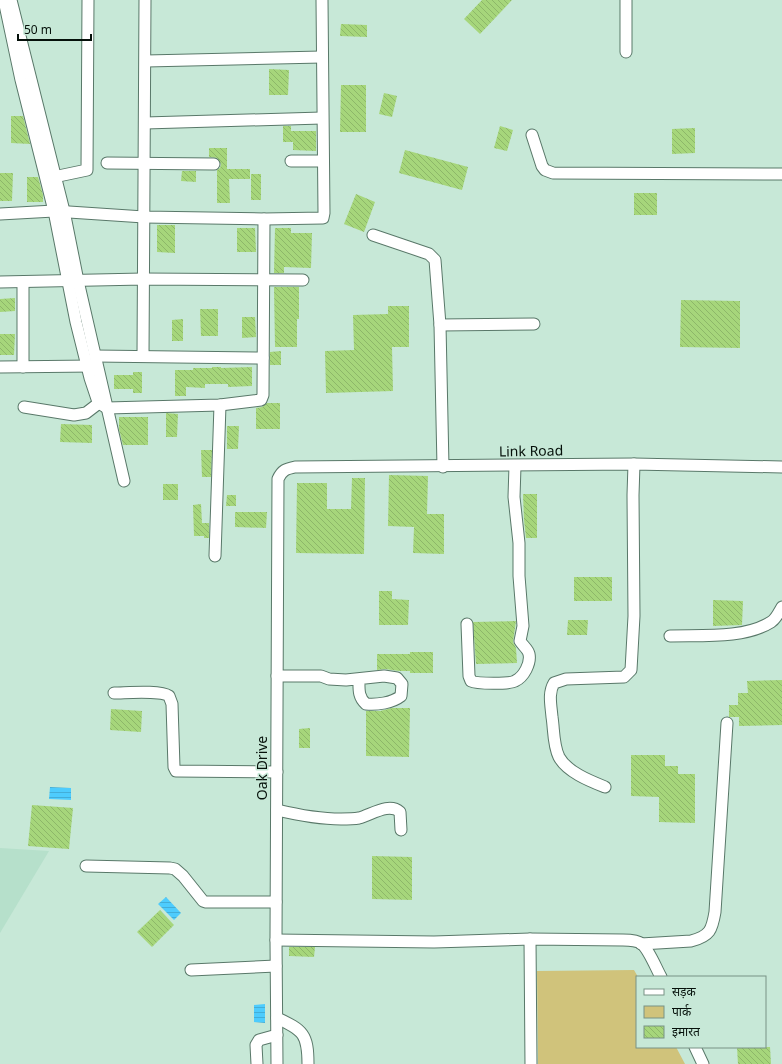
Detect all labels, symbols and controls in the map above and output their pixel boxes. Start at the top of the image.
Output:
scale bar [18,16,91,42]
text: 50 m [24,21,52,38]
street label: Link Road [499,440,563,461]
street label: Oak Drive [252,736,271,800]
legend [636,976,766,1048]
text: सड़क [672,983,697,1000]
text: पार्क [672,1003,692,1020]
text: इमारत [672,1023,701,1040]

